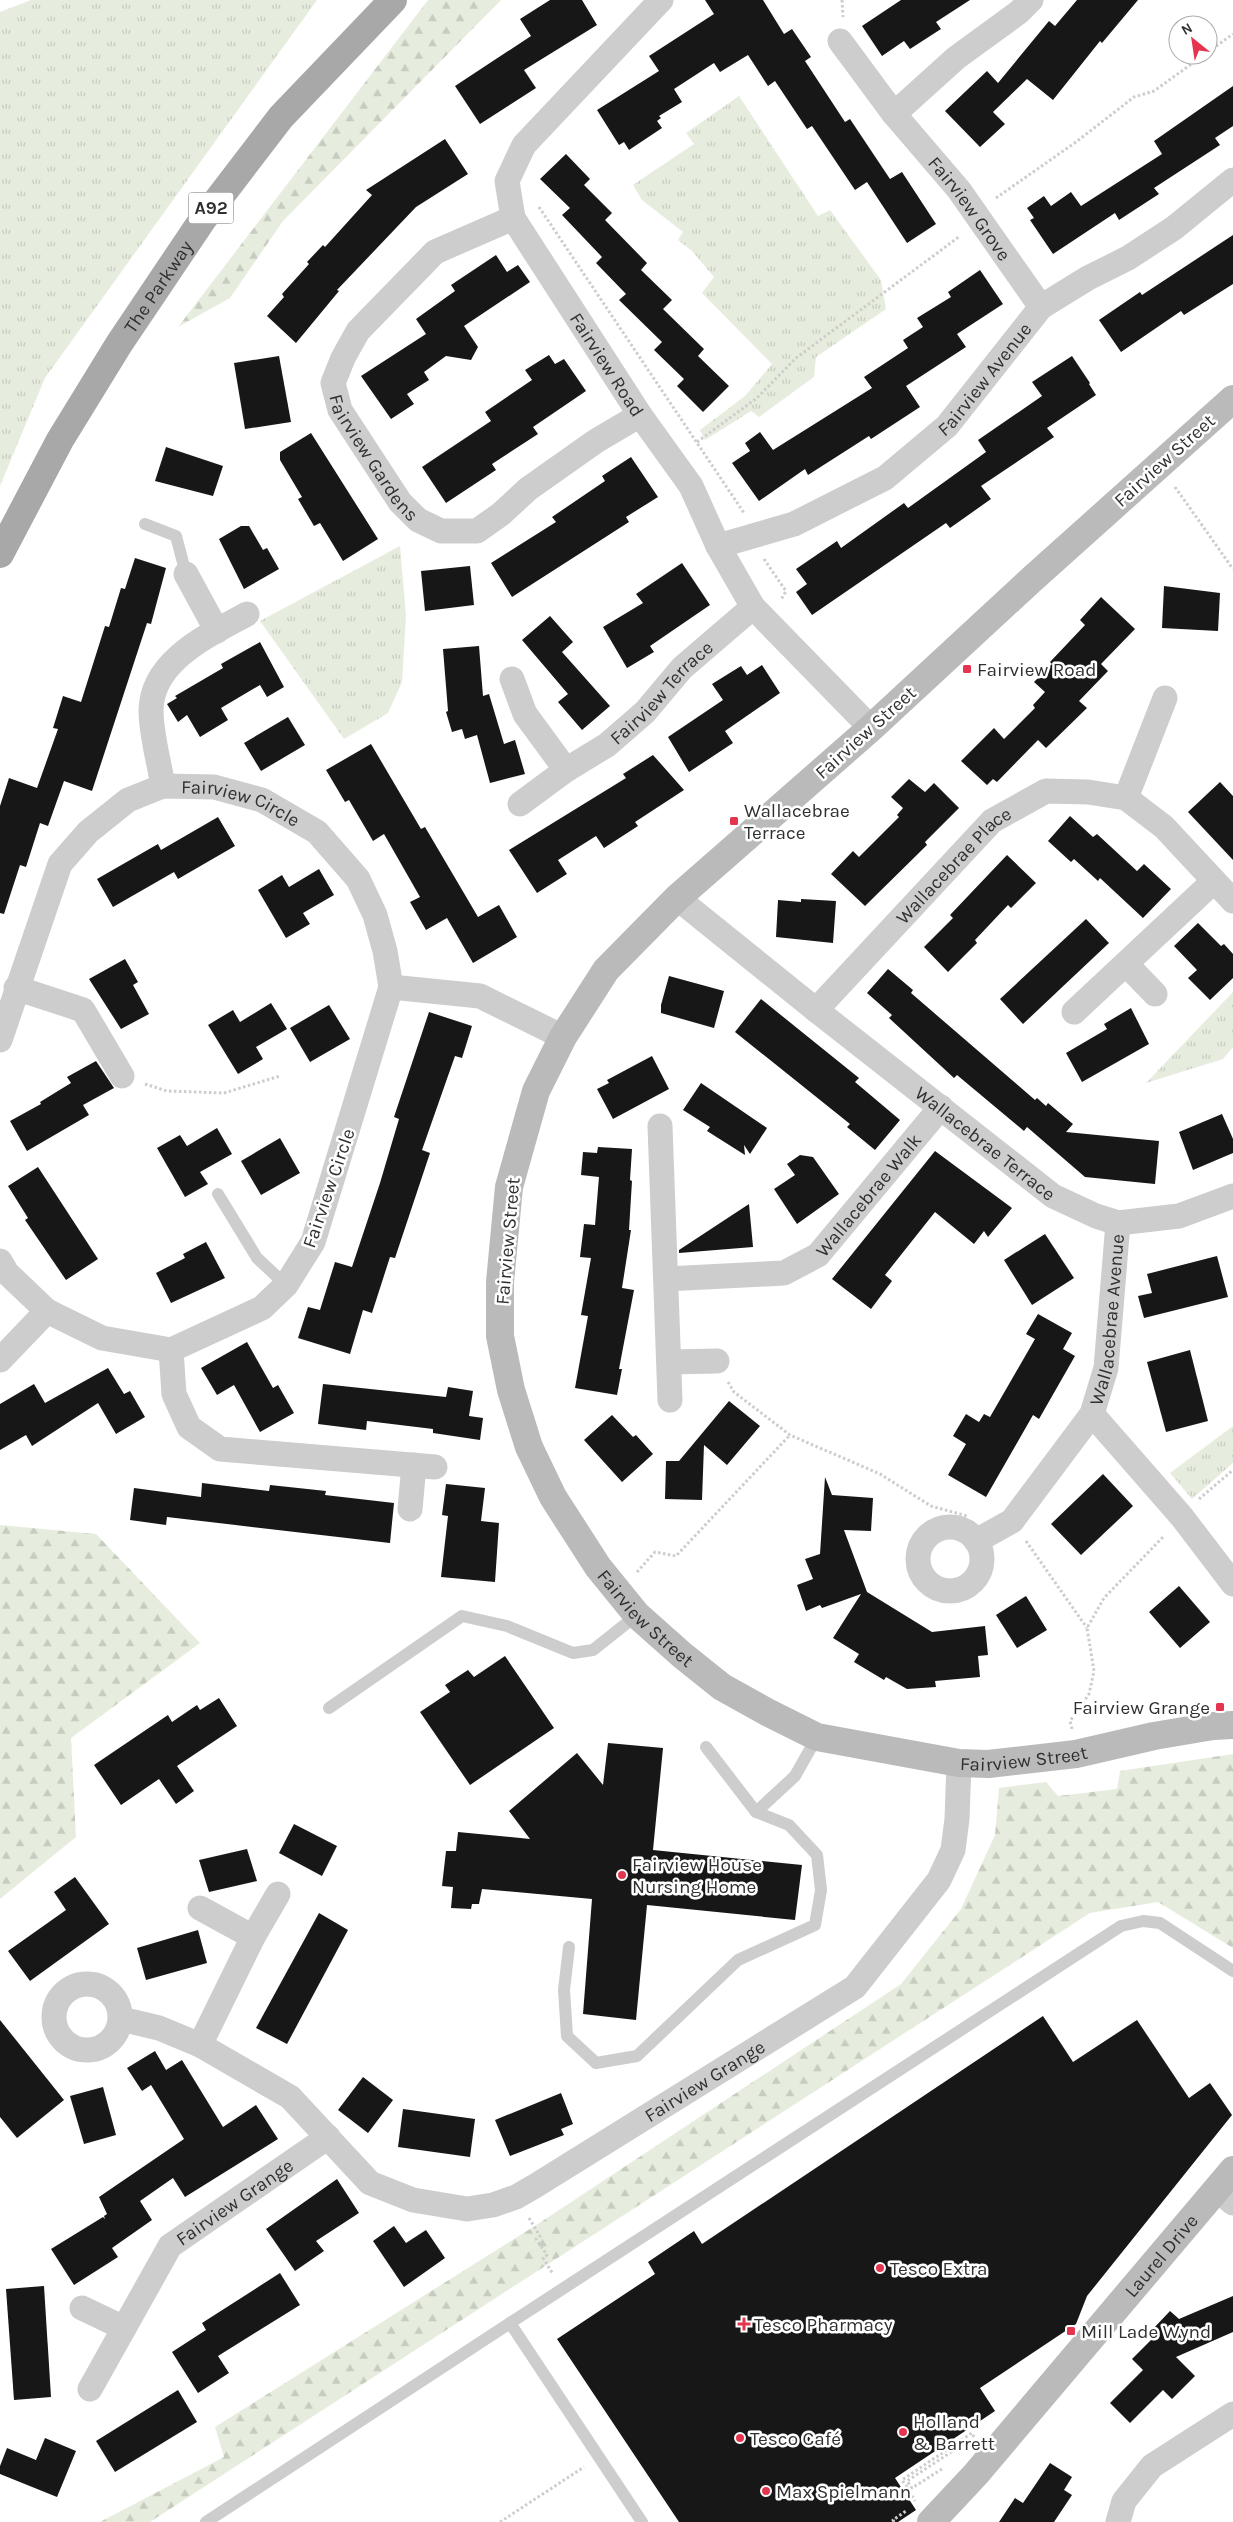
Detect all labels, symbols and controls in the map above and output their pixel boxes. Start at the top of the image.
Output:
north arrow [1168,15,1218,65]
text: N [1178,19,1195,39]
street label: Fairview Grove [923,152,1015,265]
road number: A92 [188,192,234,224]
street label: The Parkway [120,236,198,337]
street label: Fairview Road [565,309,648,421]
street label: Fairview Avenue [934,318,1036,441]
street label: Fairview Gardens [324,392,423,526]
street label: Fairview Street [1110,410,1220,512]
street label: Fairview Terrace [606,637,718,749]
place label: Fairview Road [977,659,1096,681]
marker: Fairview Road [961,663,973,675]
street label: Fairview Street [811,682,921,784]
street label: Fairview Circle [181,776,304,832]
place label: Wallacebrae Terrace [744,800,850,844]
street label: Wallacebrae Place [892,803,1015,929]
marker: Wallacebrae Terrace [728,815,740,827]
street label: Wallacebrae Terrace [910,1082,1059,1206]
street label: Fairview Circle [298,1126,360,1251]
street label: Wallacebrae Walk [811,1129,927,1261]
street label: Fairview Street [491,1176,525,1306]
street label: Wallacebrae Avenue [1085,1233,1129,1408]
street label: Fairview Street [592,1565,698,1672]
place label: Fairview Grange [1073,1697,1210,1719]
marker: Fairview Grange [1214,1701,1226,1713]
street label: Fairview Street [960,1742,1090,1776]
place label: Fairview House Nursing Home [632,1854,762,1898]
marker: Fairview House Nursing Home [616,1869,628,1881]
street label: Fairview Grange [641,2036,769,2127]
street label: Fairview Grange [172,2154,298,2251]
street label: Laurel Drive [1120,2210,1203,2302]
place label: Tesco Extra [890,2258,987,2280]
marker: Tesco Extra [874,2262,886,2274]
place label: Tesco Pharmacy [754,2314,893,2336]
marker: Tesco Pharmacy [738,2318,750,2330]
place label: Mill Lade Wynd [1081,2321,1211,2343]
marker: Mill Lade Wynd [1065,2325,1077,2337]
place label: Holland & Barrett [913,2411,995,2455]
marker: Holland & Barrett [897,2426,909,2438]
place label: Tesco Café [750,2428,841,2450]
marker: Tesco Café [734,2432,746,2444]
place label: Max Spielmann [776,2481,911,2503]
marker: Max Spielmann [760,2485,772,2497]

